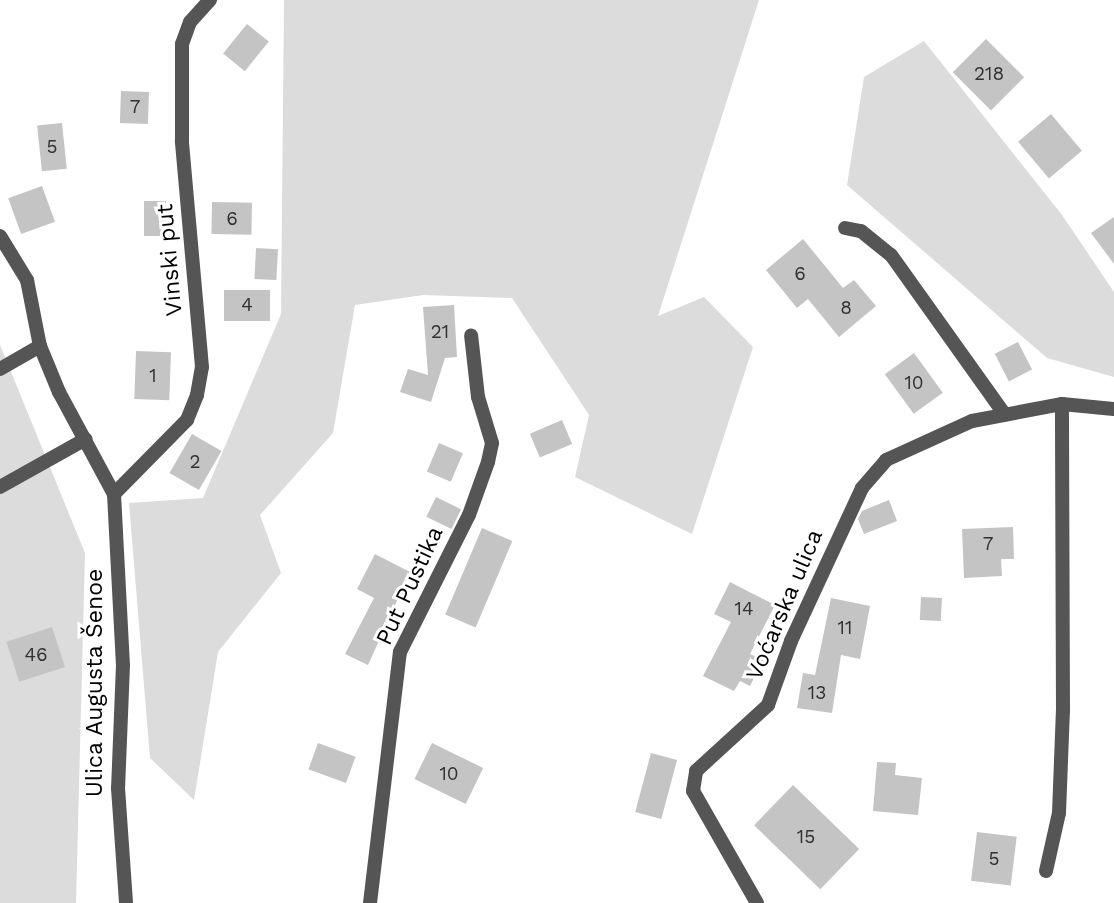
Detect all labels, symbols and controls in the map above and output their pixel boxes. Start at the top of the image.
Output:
house number: 218 [974,63,1004,85]
house number: 7 [130,96,140,118]
house number: 5 [46,136,58,158]
street label: Vinski put [151,203,189,317]
house number: 6 [226,208,238,230]
house number: 6 [794,263,806,285]
house number: 4 [241,294,253,316]
house number: 8 [840,297,852,319]
house number: 21 [431,321,449,343]
house number: 1 [149,365,157,387]
house number: 10 [904,372,924,394]
house number: 2 [189,451,201,473]
street label: Put Pustika [371,522,449,650]
street label: Voćarska ulica [741,525,829,685]
house number: 7 [983,533,993,555]
street label: Ulica Augusta Šenoe [81,568,109,798]
house number: 14 [734,598,754,620]
house number: 11 [838,617,852,639]
house number: 46 [24,644,48,666]
house number: 13 [808,682,826,704]
house number: 10 [439,763,459,785]
house number: 15 [797,826,815,848]
house number: 5 [988,848,1000,870]

